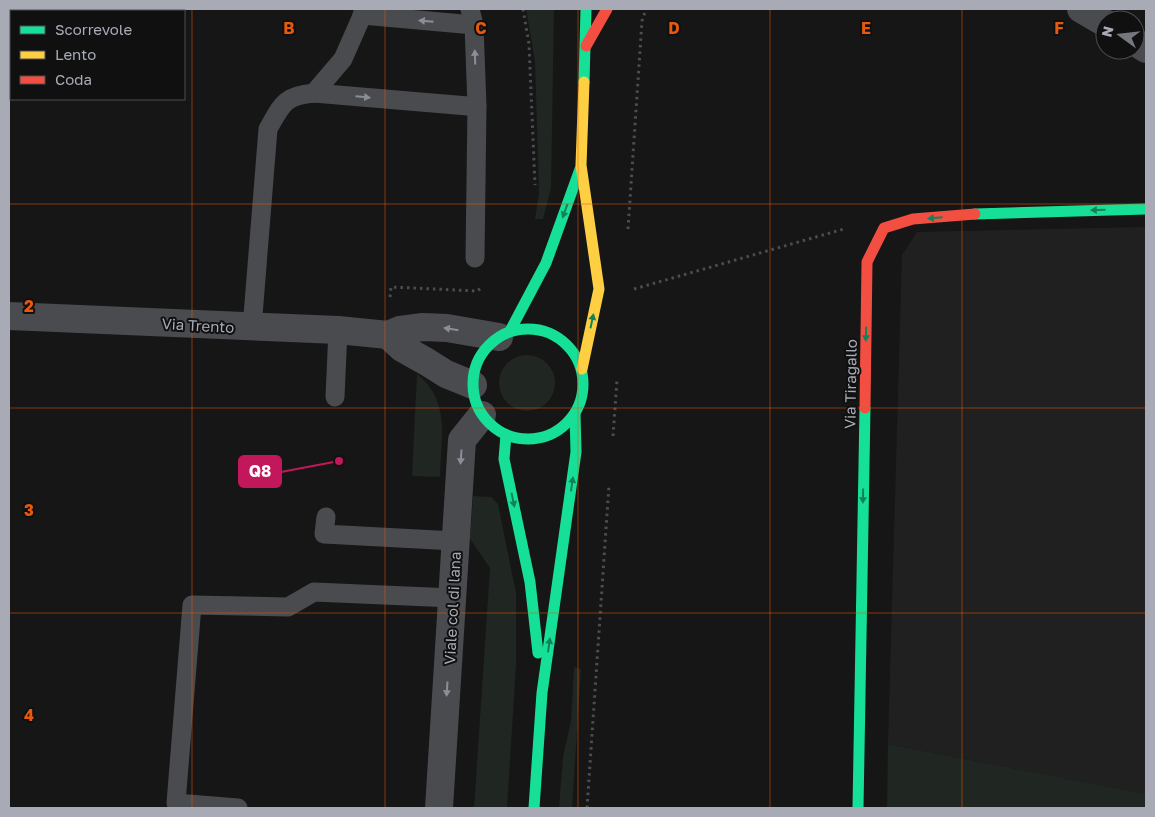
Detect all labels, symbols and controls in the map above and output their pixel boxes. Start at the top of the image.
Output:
legend [10,10,185,100]
north arrow [1095,10,1145,60]
one-way arrow [418,17,434,25]
text: B [283,18,295,38]
text: C [475,18,487,38]
text: D [668,18,680,38]
text: E [861,18,871,38]
text: F [1054,18,1064,38]
text: Scorrevole [55,20,132,38]
text: N [1097,24,1117,39]
text: Lento [55,45,96,63]
one-way arrow [471,49,479,65]
text: Coda [55,70,92,88]
one-way arrow [355,93,371,101]
one-way arrow [561,204,569,219]
one-way arrow [1089,207,1105,215]
one-way arrow [927,214,943,222]
text: 2 [24,296,34,316]
street label: Via Trento [161,314,235,336]
one-way arrow [588,314,596,329]
one-way arrow [443,325,459,333]
one-way arrow [862,326,870,342]
street label: Via Tiragallo [840,339,860,429]
one-way arrow [456,449,464,465]
callout: Q8 [239,456,281,487]
text: Q8 [249,461,271,481]
one-way arrow [568,476,576,492]
one-way arrow [859,488,867,504]
one-way arrow [509,492,517,508]
text: 3 [24,500,34,520]
street label: Viale col di lana [440,551,464,665]
one-way arrow [545,636,553,652]
one-way arrow [443,681,451,697]
text: 4 [24,705,34,725]

